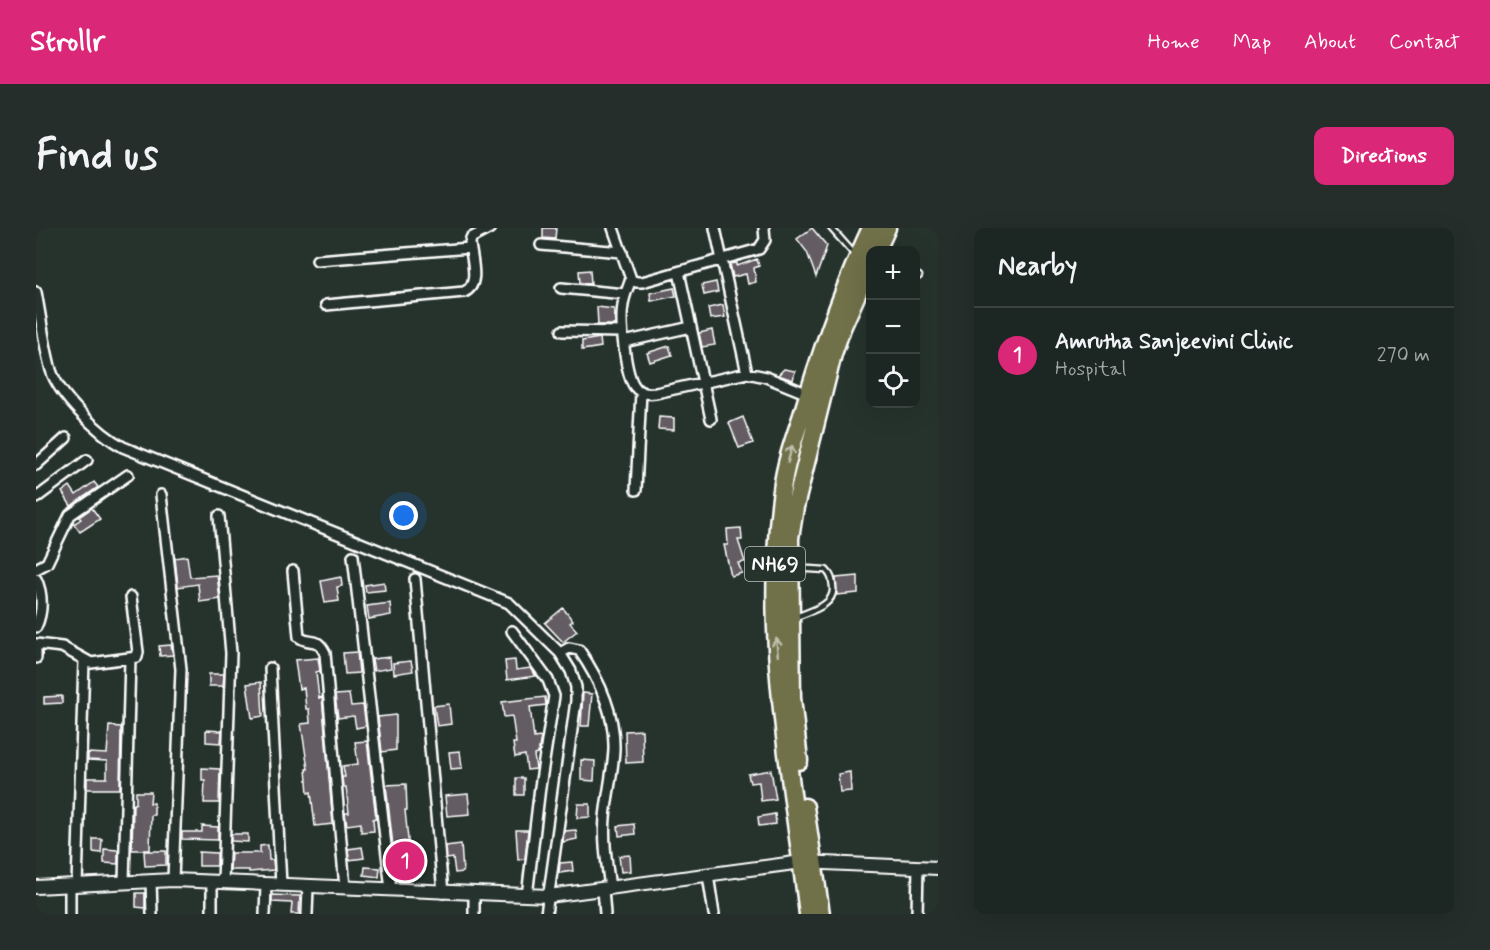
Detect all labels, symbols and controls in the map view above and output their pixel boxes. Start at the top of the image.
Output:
text: Strollr [30,24,105,61]
text: Home [1148,28,1200,56]
text: Map [1233,28,1271,56]
text: About [1304,28,1356,56]
text: Contact [1389,28,1460,56]
button: Directions [1314,127,1454,185]
text: Find us [36,129,158,184]
map controls [866,246,920,408]
button: + [866,246,920,300]
text: Nearby [998,250,1077,284]
button: − [866,300,920,354]
text: Amrutha Sanjeevini Clinic [1055,328,1293,356]
text: 1 [1013,342,1022,369]
text: 270 m [1377,342,1430,369]
button: locate [866,354,920,408]
text: Hospital [1055,356,1126,383]
one-way arrow [785,445,796,464]
your location [389,501,418,530]
road number: NH69 [745,547,805,581]
one-way arrow [771,638,782,658]
pin: 1 [386,838,424,884]

